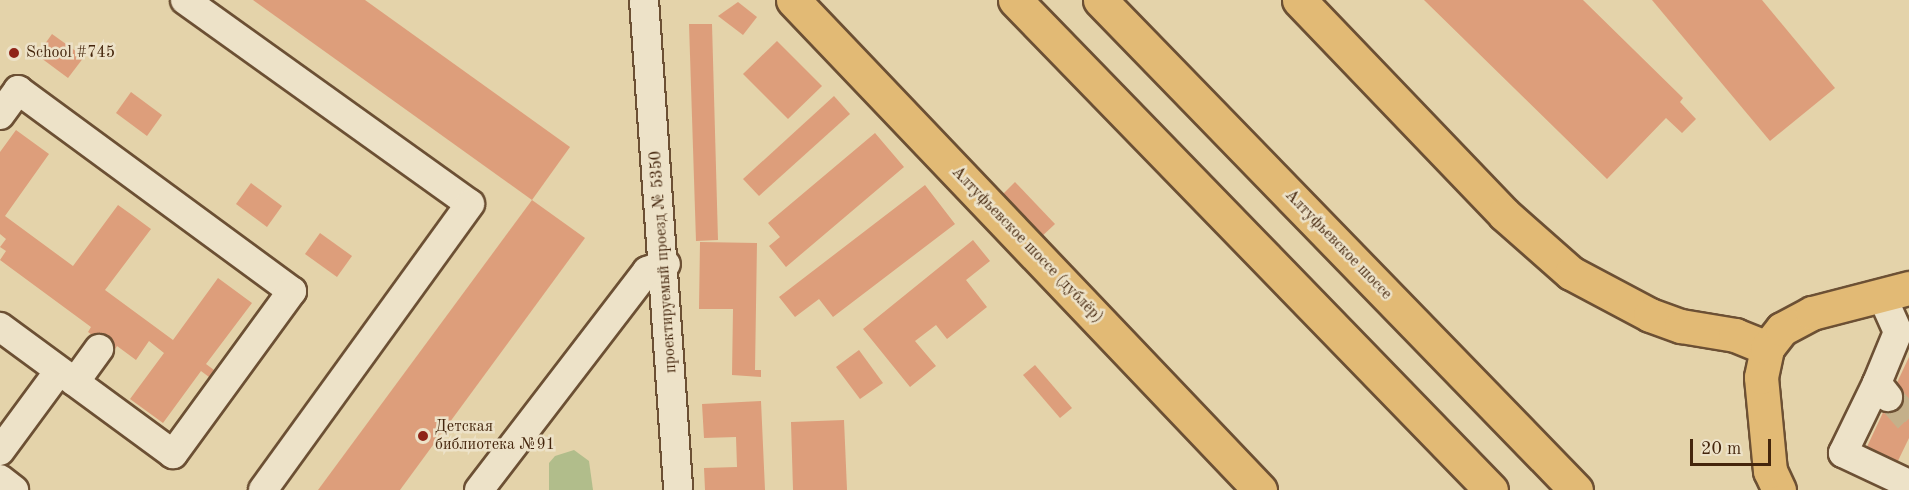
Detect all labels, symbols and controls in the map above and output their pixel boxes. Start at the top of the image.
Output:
place label: School #745 [26,43,115,63]
marker: School #745 [7,46,21,60]
street label: проектируемый проезд № 5350 [647,150,681,374]
street label: Алтуфьевское шоссе (дублёр) [947,163,1107,327]
street label: Алтуфьевское шоссе [1281,186,1395,304]
place label: Детская библиотека №91 [435,417,555,455]
scale bar [1693,427,1774,465]
marker: Детская библиотека №91 [416,429,430,443]
text: 20 m [1701,440,1741,458]

